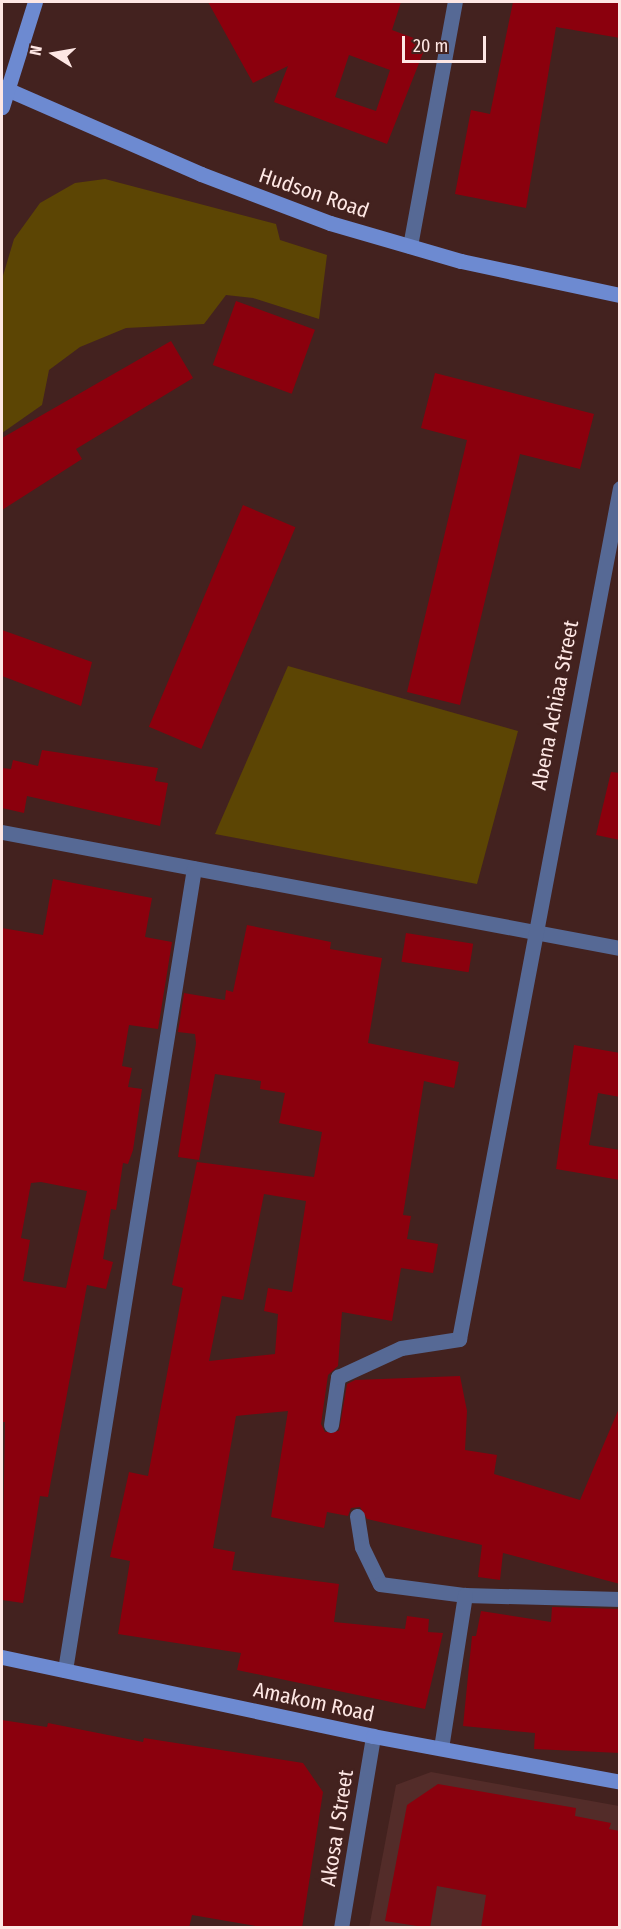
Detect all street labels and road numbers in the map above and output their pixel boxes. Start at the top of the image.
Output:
street label: Hudson Road [256,162,372,224]
street label: Abena Achiaa Street [526,618,584,792]
street label: Amakom Road [251,1677,377,1727]
street label: Akosa I Street [315,1768,359,1888]

